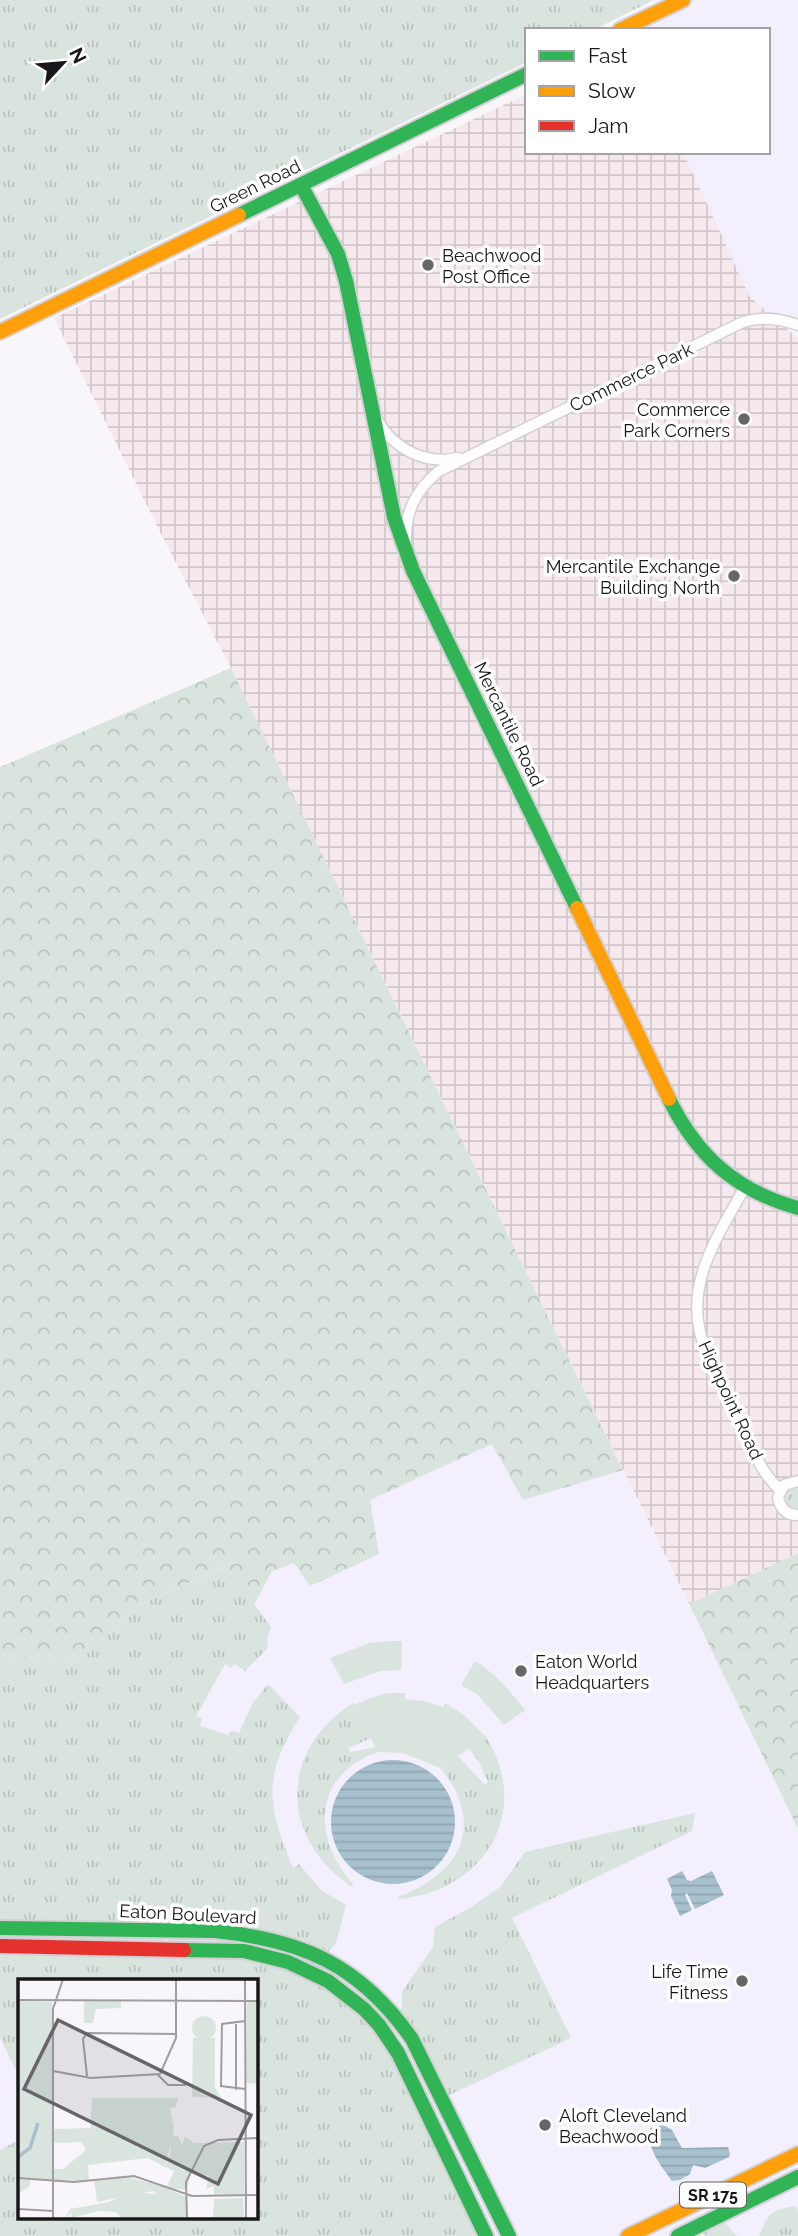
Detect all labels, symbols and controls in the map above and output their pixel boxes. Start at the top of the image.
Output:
north arrow [28,28,98,98]
legend [525,28,770,154]
text: Fast [588,43,628,68]
text: N [65,44,91,67]
text: Slow [588,78,636,103]
text: Jam [588,113,629,138]
street label: Green Road [206,155,304,217]
place label: Beachwood Post Office [442,245,541,287]
marker: Beachwood Post Office [420,257,436,273]
street label: Commerce Park [566,338,696,416]
place label: Commerce Park Corners [623,399,730,441]
marker: Commerce Park Corners [736,411,752,427]
place label: Mercantile Exchange Building North [546,556,720,598]
marker: Mercantile Exchange Building North [726,568,742,584]
street label: Mercantile Road [470,658,548,790]
street label: Highpoint Road [694,1337,768,1463]
place label: Eaton World Headquarters [535,1651,649,1693]
marker: Eaton World Headquarters [513,1663,529,1679]
street label: Eaton Boulevard [119,1900,257,1928]
place label: Life Time Fitness [651,1961,728,2003]
marker: Life Time Fitness [734,1973,750,1989]
inset map [18,1979,257,2218]
place label: Aloft Cleveland Beachwood [559,2105,687,2147]
marker: Aloft Cleveland Beachwood [537,2117,553,2133]
road number: SR 175 [680,2182,746,2208]

